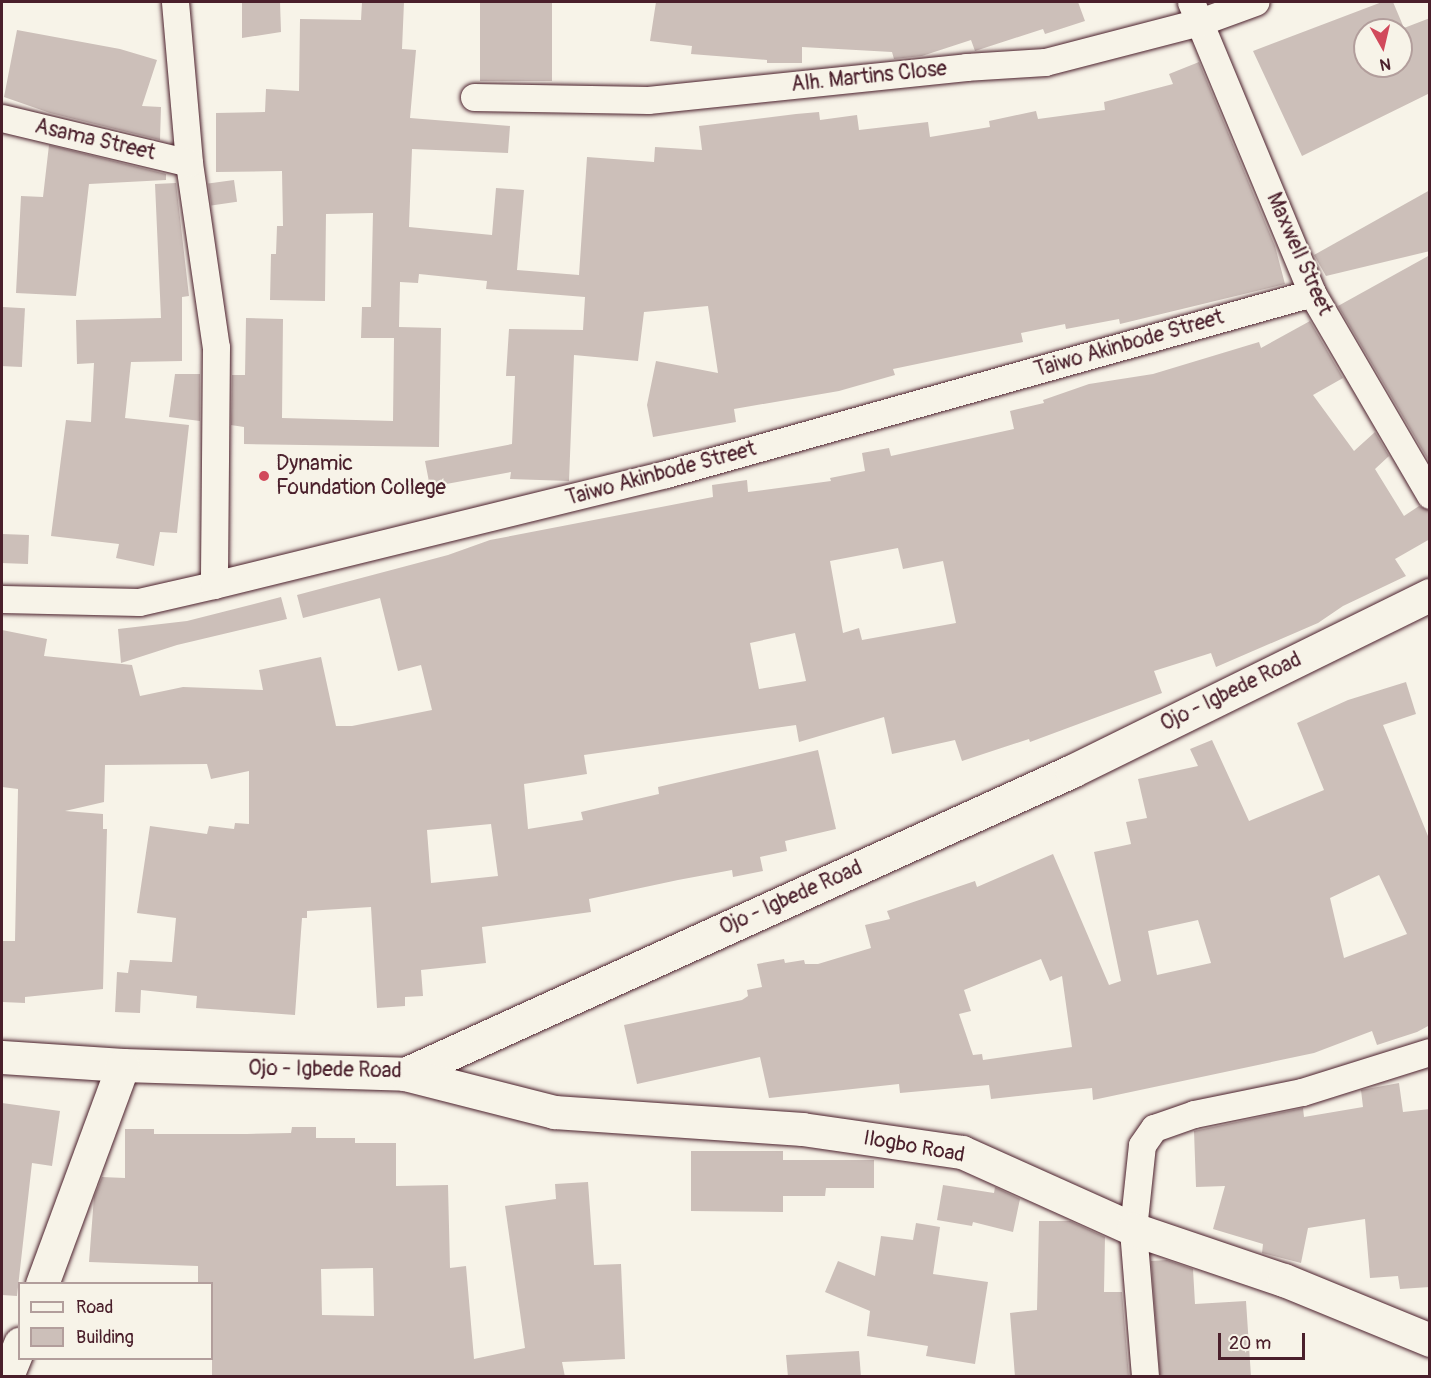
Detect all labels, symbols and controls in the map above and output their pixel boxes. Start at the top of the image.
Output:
north arrow [1353,18,1413,78]
text: N [1378,53,1392,74]
street label: Alh. Martins Close [790,56,948,98]
street label: Asama Street [32,114,158,166]
street label: Maxwell Street [1261,189,1337,319]
street label: Taiwo Akinbode Street [1031,305,1227,383]
street label: Taiwo Akinbode Street [563,437,759,511]
place label: Dynamic Foundation College [276,451,446,501]
marker: Dynamic Foundation College [257,469,271,483]
street label: Ojo - Igbede Road [1156,647,1306,737]
street label: Ojo - Igbede Road [716,855,866,941]
street label: Ojo - Igbede Road [248,1056,402,1084]
street label: Ilogbo Road [861,1126,967,1168]
legend [18,1282,213,1360]
text: Road [76,1296,113,1319]
scale bar [1221,1321,1308,1359]
text: Building [76,1326,134,1349]
text: 20 m [1229,1332,1271,1355]

